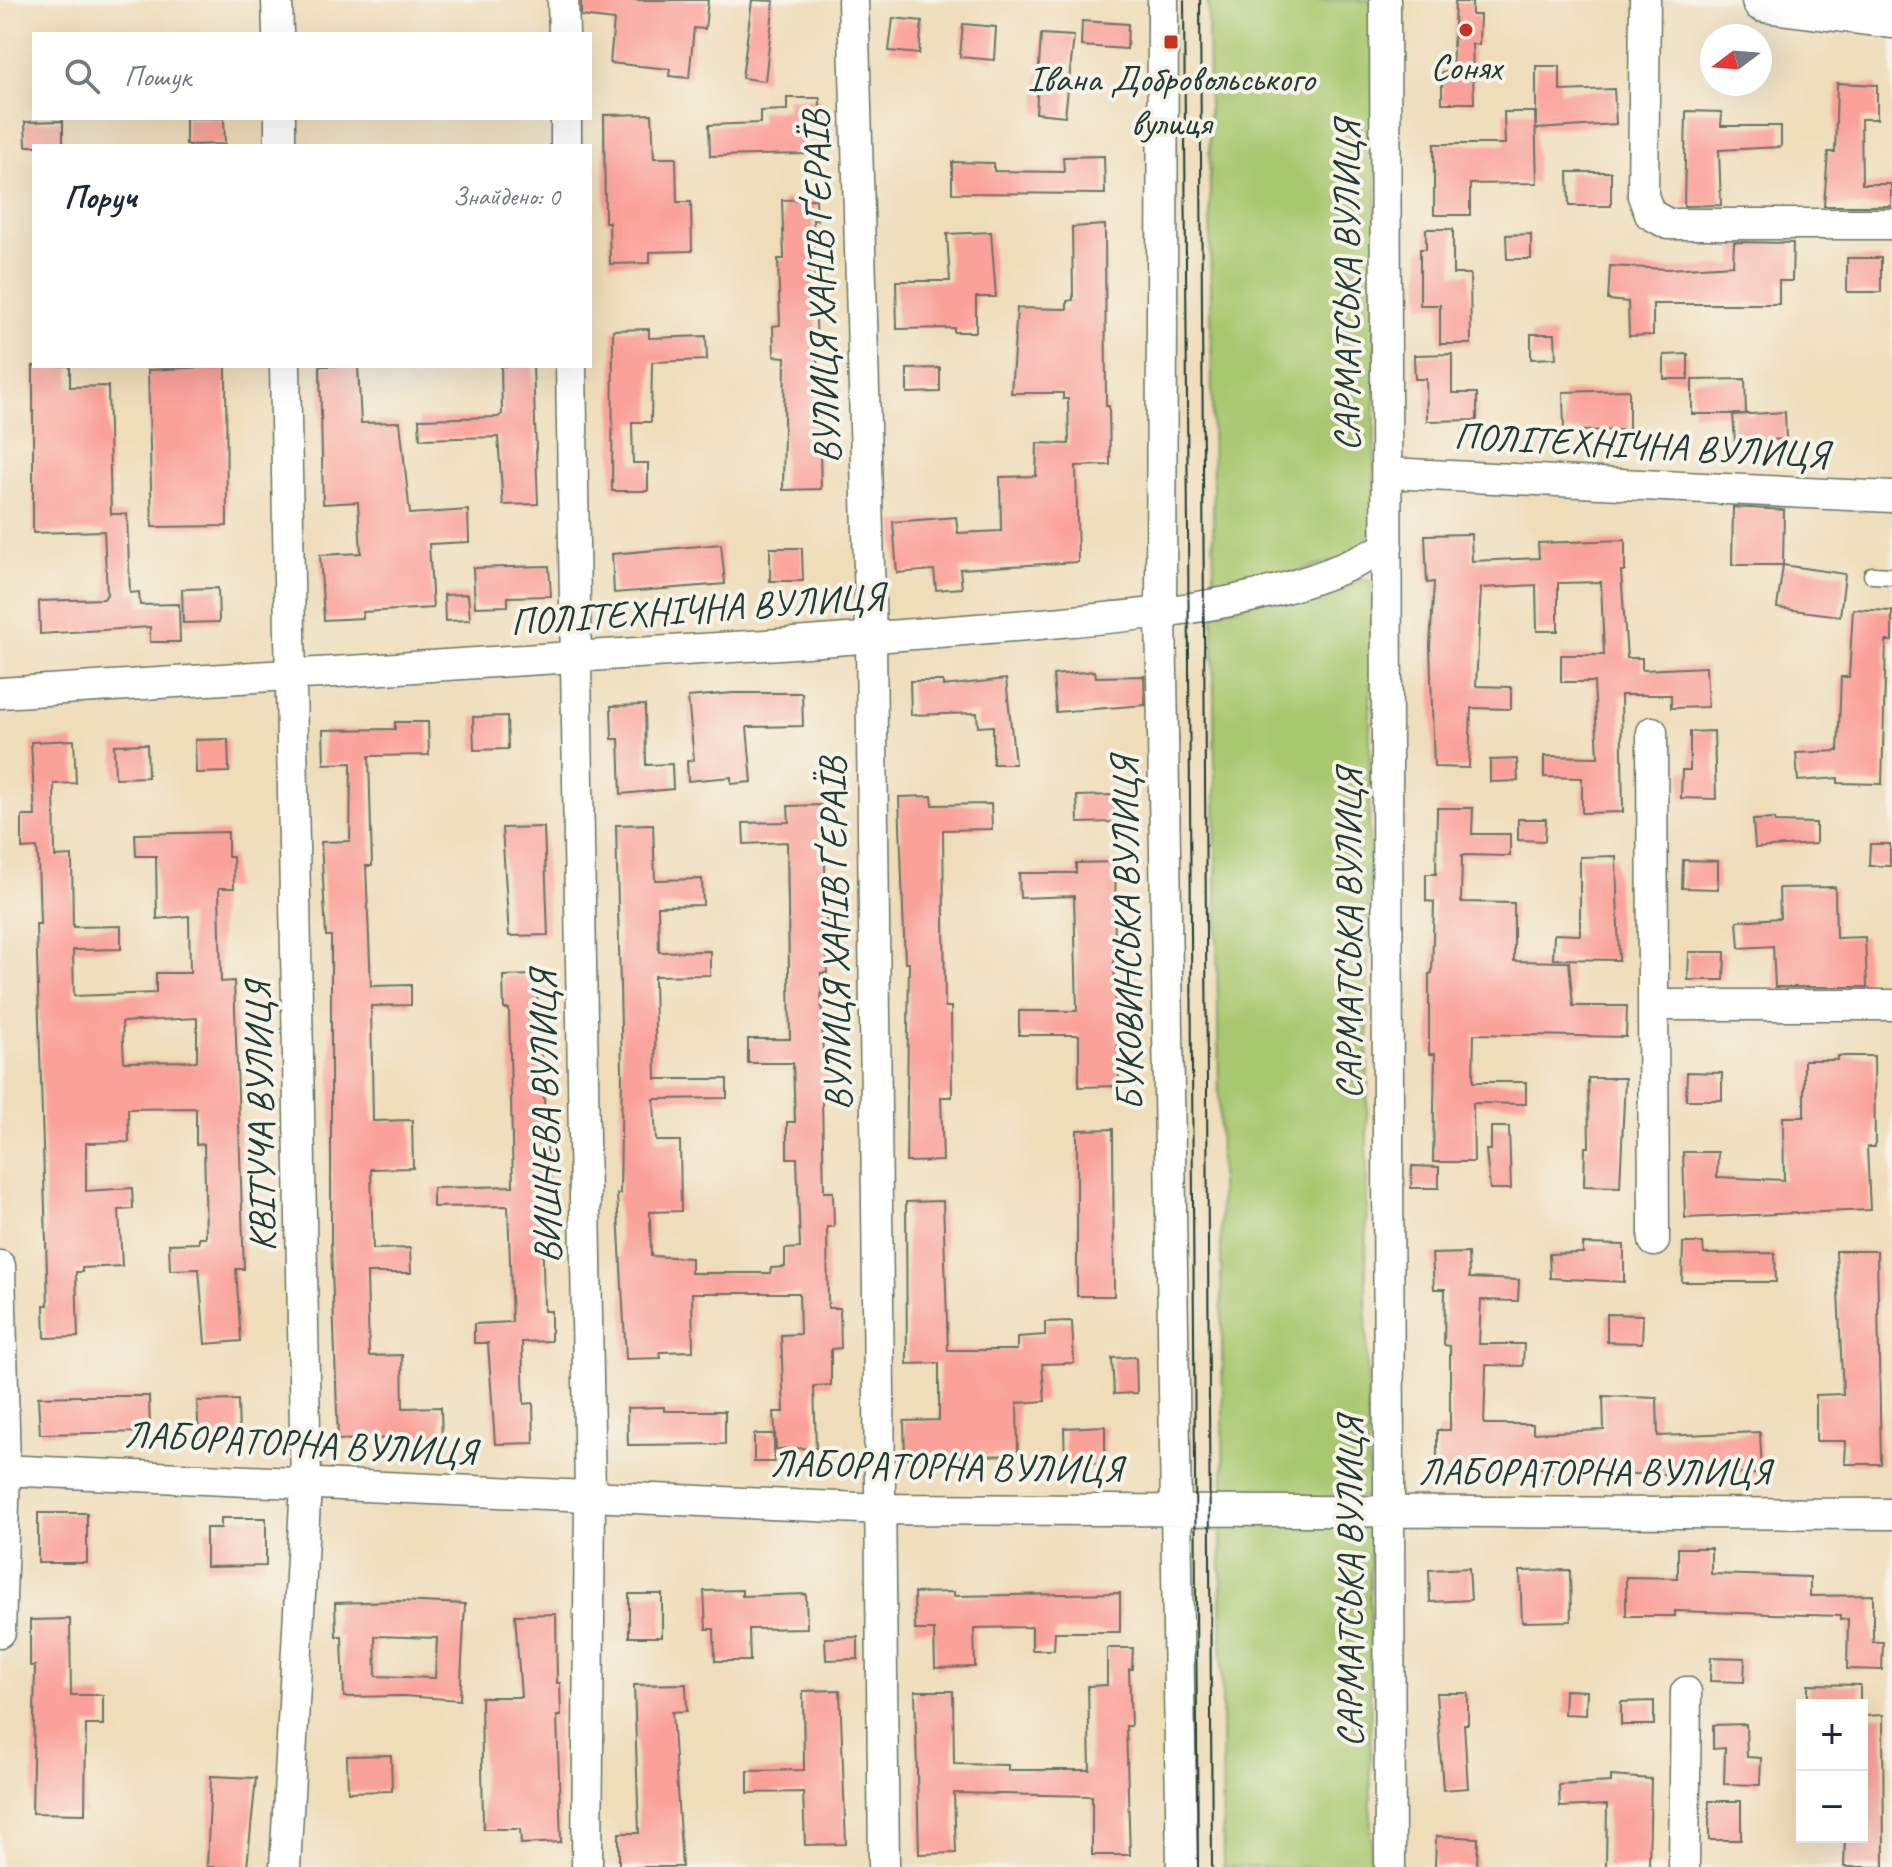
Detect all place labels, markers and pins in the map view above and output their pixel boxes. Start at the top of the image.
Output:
marker: Сонях [1457,21,1475,39]
marker: Івана Добровольського вулиця [1162,33,1180,51]
place label: Сонях [1430,43,1505,90]
place label: Івана Добровольського вулиця [1027,55,1317,146]

